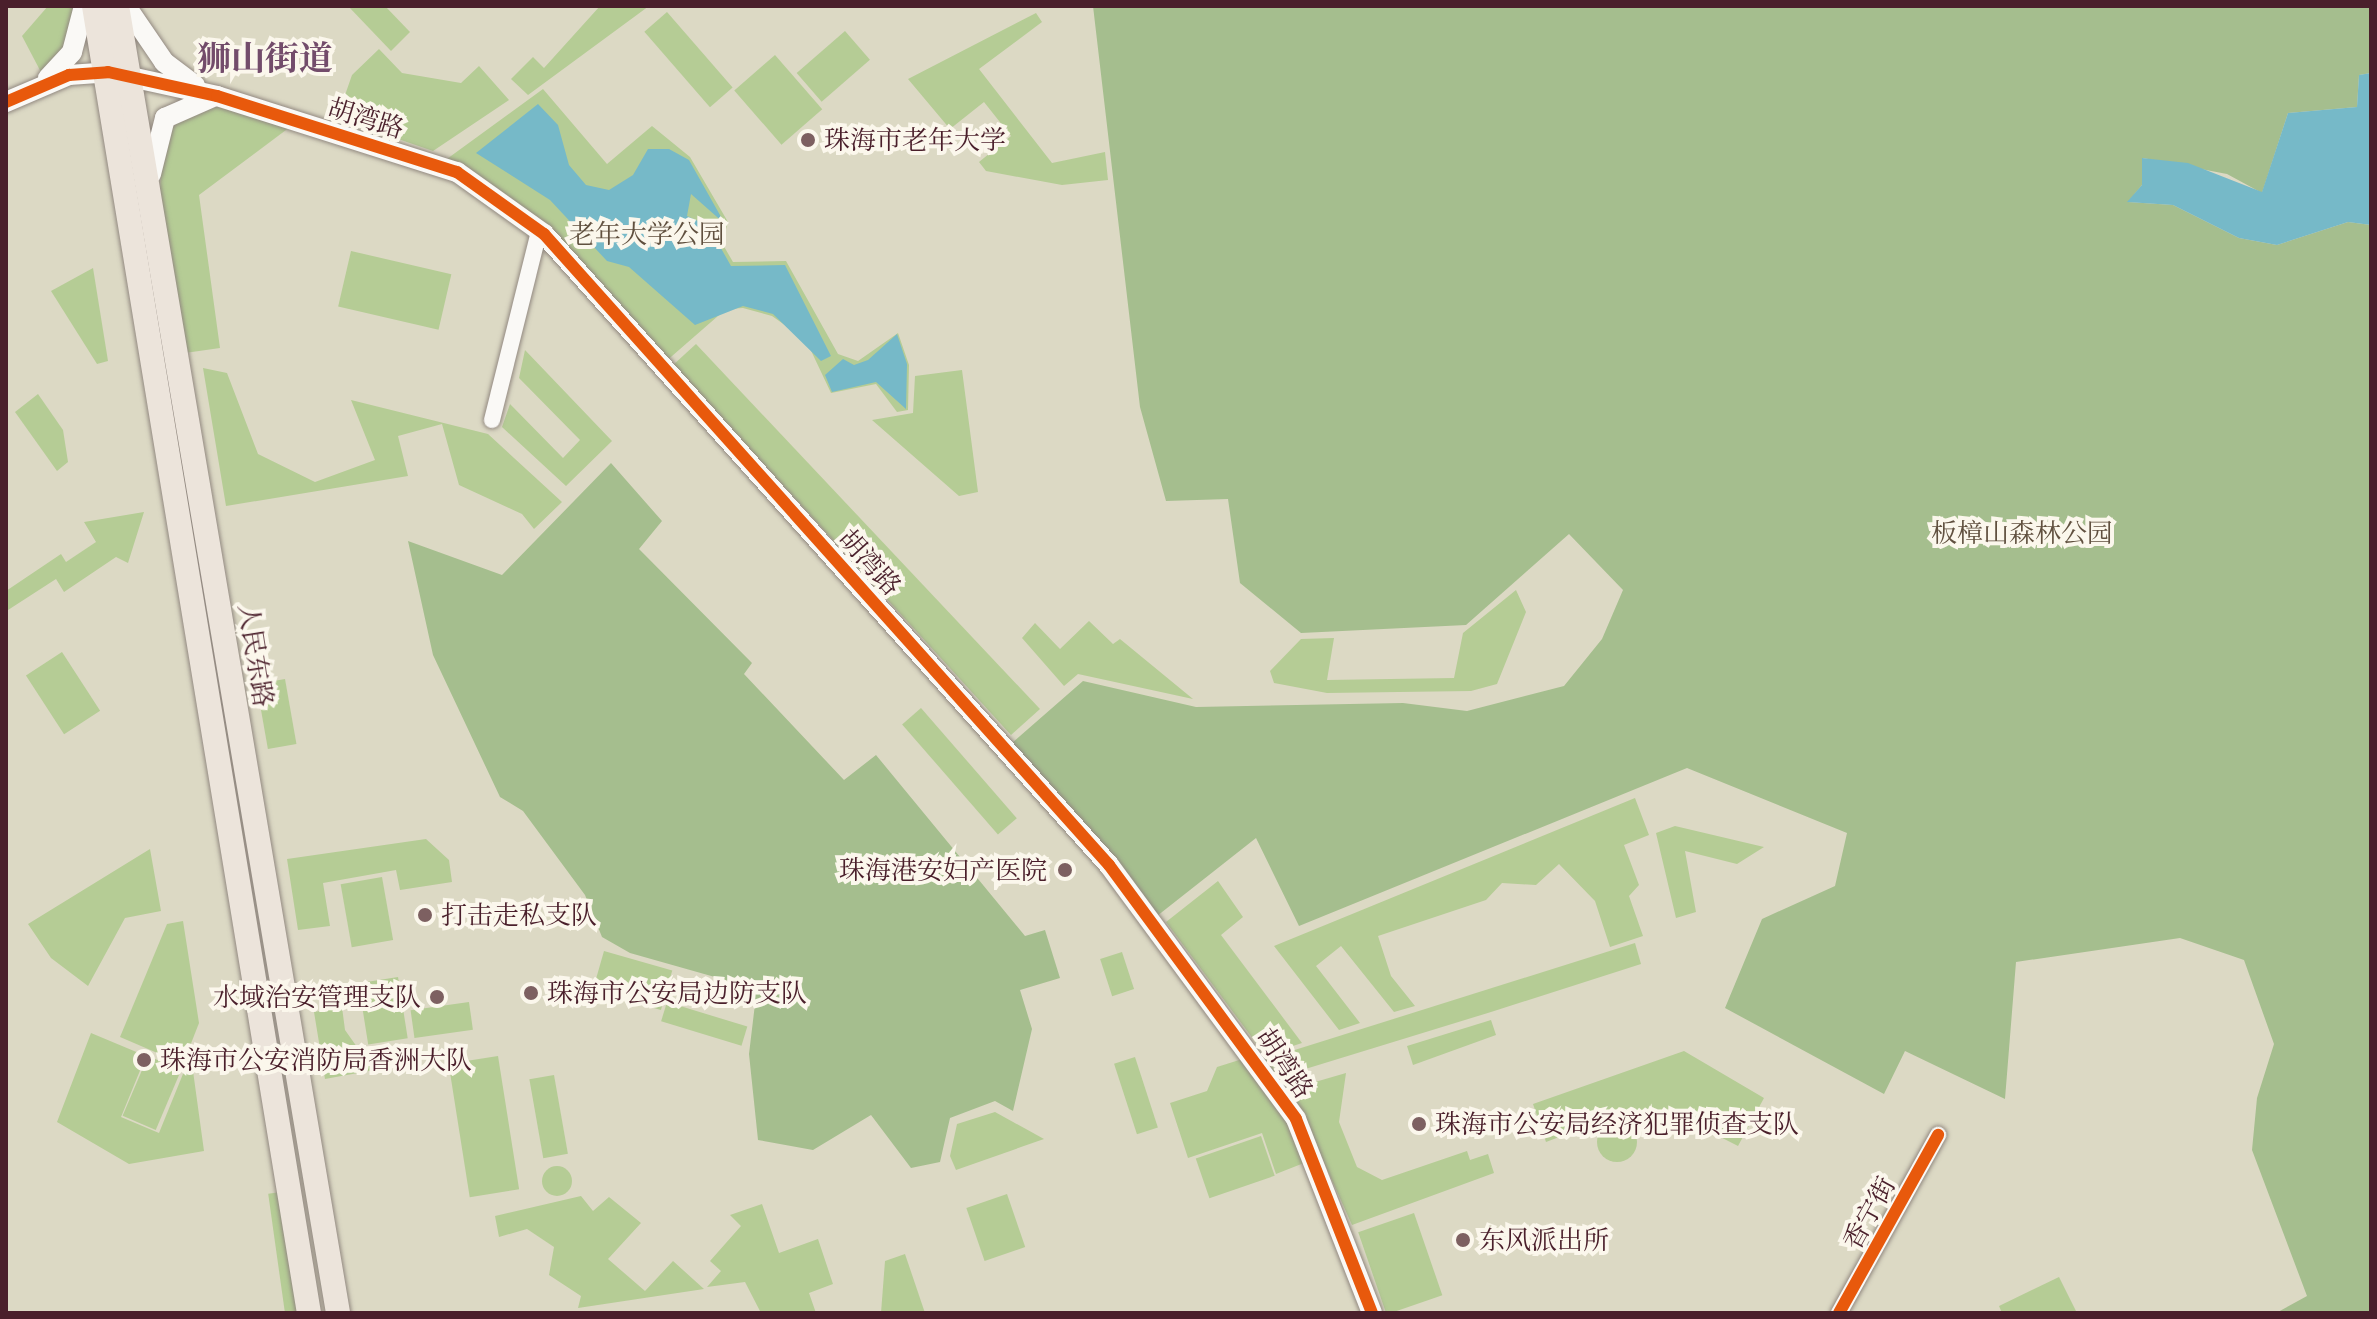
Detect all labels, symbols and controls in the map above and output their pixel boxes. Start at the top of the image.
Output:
district label: 狮山街道 [197,38,333,78]
street label: 胡湾路 [324,92,408,144]
place label: 珠海市老年大学 [824,124,1006,156]
marker: 珠海市老年大学 [799,131,817,149]
park label: 老年大学公园 [569,218,725,250]
park label: 板樟山森林公园 [1931,517,2113,549]
street label: 胡湾路 [832,523,908,601]
street label: 人民东路 [232,601,280,709]
place label: 珠海港安妇产医院 [839,854,1047,886]
marker: 珠海港安妇产医院 [1054,859,1076,881]
place label: 打击走私支队 [441,899,597,931]
marker: 打击走私支队 [416,906,434,924]
place label: 珠海市公安局边防支队 [547,977,807,1009]
place label: 水域治安管理支队 [213,981,421,1013]
marker: 珠海市公安局边防支队 [522,984,540,1002]
marker: 水域治安管理支队 [428,988,446,1006]
street label: 胡湾路 [1250,1022,1320,1104]
place label: 珠海市公安消防局香洲大队 [160,1044,472,1076]
marker: 珠海市公安消防局香洲大队 [135,1051,153,1069]
place label: 珠海市公安局经济犯罪侦查支队 [1435,1108,1799,1140]
marker: 珠海市公安局经济犯罪侦查支队 [1410,1115,1428,1133]
street label: 香宁街 [1836,1171,1902,1255]
place label: 东风派出所 [1479,1224,1609,1256]
marker: 东风派出所 [1454,1231,1472,1249]

